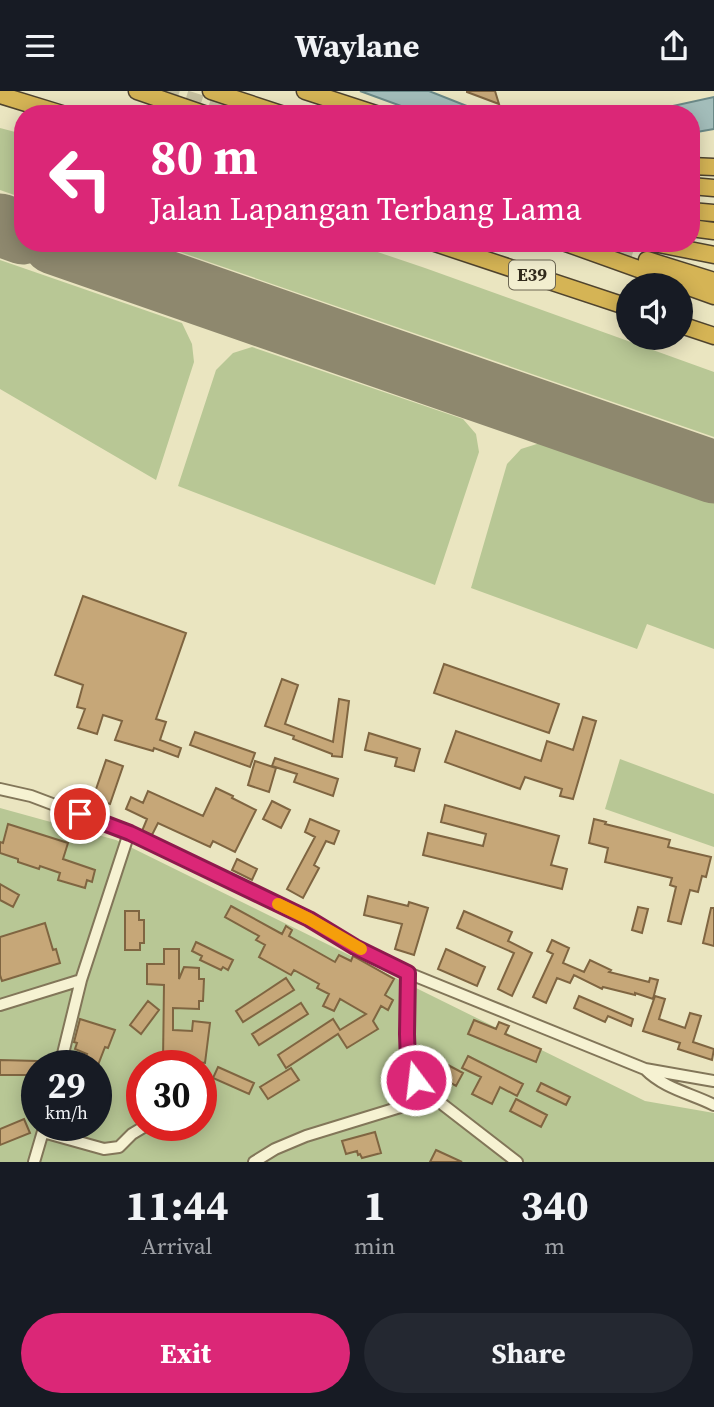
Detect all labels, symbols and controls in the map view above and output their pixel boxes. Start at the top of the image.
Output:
text: Waylane [295,24,419,68]
icon: menu [21,27,59,65]
icon: share [655,27,693,65]
text: 80 m [150,123,258,190]
icon: left [35,133,126,224]
text: Jalan Lapangan Terbang Lama [150,187,582,231]
road number: E39 [509,260,555,289]
map controls [616,273,693,350]
button: sound [616,273,693,350]
pin [50,784,110,844]
icon: arrive [61,795,99,833]
position arrow [379,1043,453,1117]
speed limit sign: 30 [126,1050,217,1141]
text: 29 [48,1062,85,1110]
text: km/h [45,1100,88,1125]
text: 11:44 [125,1176,229,1234]
text: 1 [363,1176,386,1234]
text: 340 [521,1176,589,1234]
text: Arrival [141,1230,212,1262]
text: min [354,1230,395,1262]
text: m [544,1230,565,1262]
button: Exit [21,1313,350,1393]
button: Share [364,1313,693,1393]

